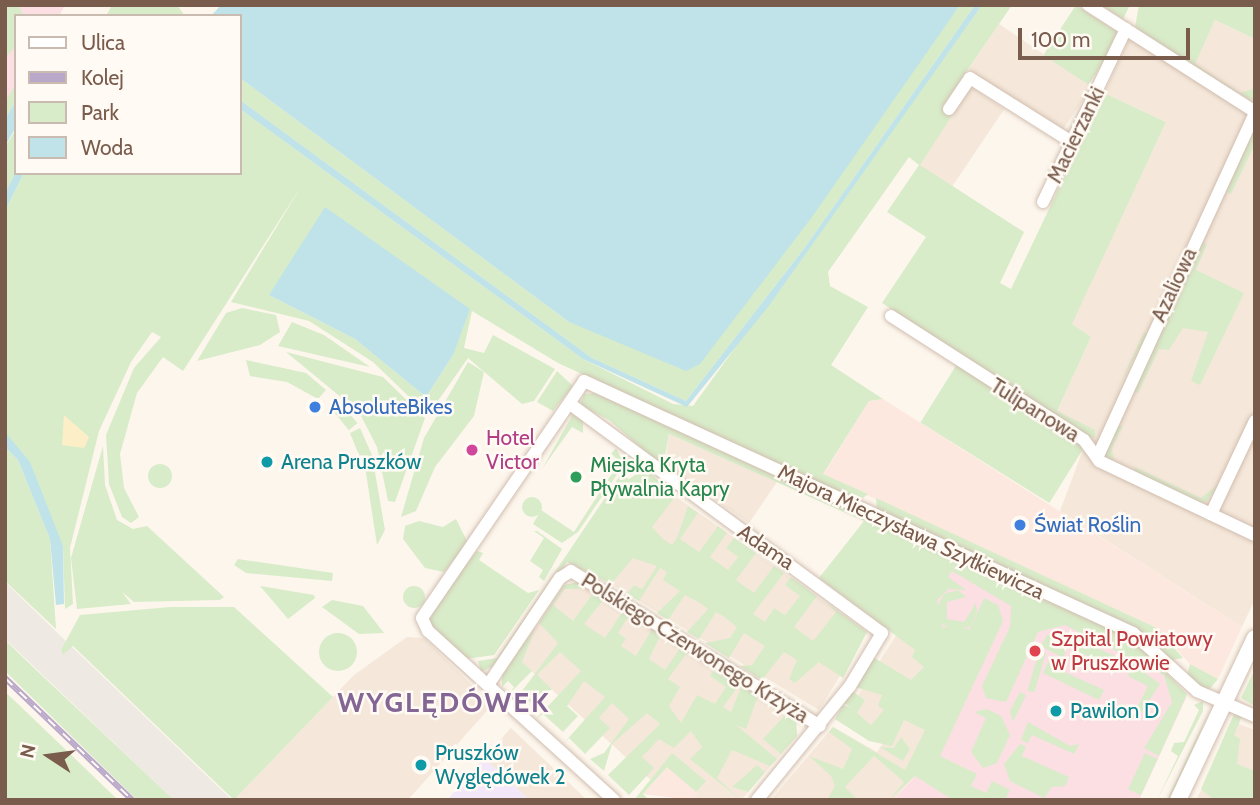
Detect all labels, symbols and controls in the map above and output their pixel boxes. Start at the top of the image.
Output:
legend [14,14,242,175]
scale bar [1022,14,1194,58]
text: 100 m [1031,27,1090,52]
text: Ulica [81,30,125,55]
text: Kolej [81,65,124,90]
street label: Macierzanki [1042,83,1110,187]
text: Park [81,100,119,125]
text: Woda [81,135,133,160]
street label: Azaliowa [1146,244,1202,326]
street label: Tulipanowa [986,373,1084,447]
place label: AbsoluteBikes [329,394,452,420]
marker: AbsoluteBikes [307,399,323,415]
place label: Hotel Victor [486,425,539,475]
marker: Hotel Victor [464,442,480,458]
place label: Arena Pruszków [281,449,421,475]
place label: Miejska Kryta Pływalnia Kapry [590,452,730,502]
marker: Arena Pruszków [259,454,275,470]
street label: Majora Mieczysława Szyłkiewicza [774,459,1048,605]
marker: Miejska Kryta Pływalnia Kapry [568,469,584,485]
place label: Świat Roślin [1034,512,1141,538]
marker: Świat Roślin [1012,517,1028,533]
street label: Adama [733,519,799,575]
street label: Polskiego Czerwonego Krzyża [577,568,813,728]
place label: Szpital Powiatowy w Pruszkowie [1051,626,1213,676]
marker: Szpital Powiatowy w Pruszkowie [1025,641,1045,661]
district label: WYGLĘDÓWEK [339,685,549,719]
place label: Pawilon D [1070,698,1159,724]
marker: Pawilon D [1048,703,1064,719]
north arrow [14,721,84,791]
place label: Pruszków Wyględówek 2 [435,740,565,790]
text: N [15,742,41,760]
marker: Pruszków Wyględówek 2 [413,757,429,773]

